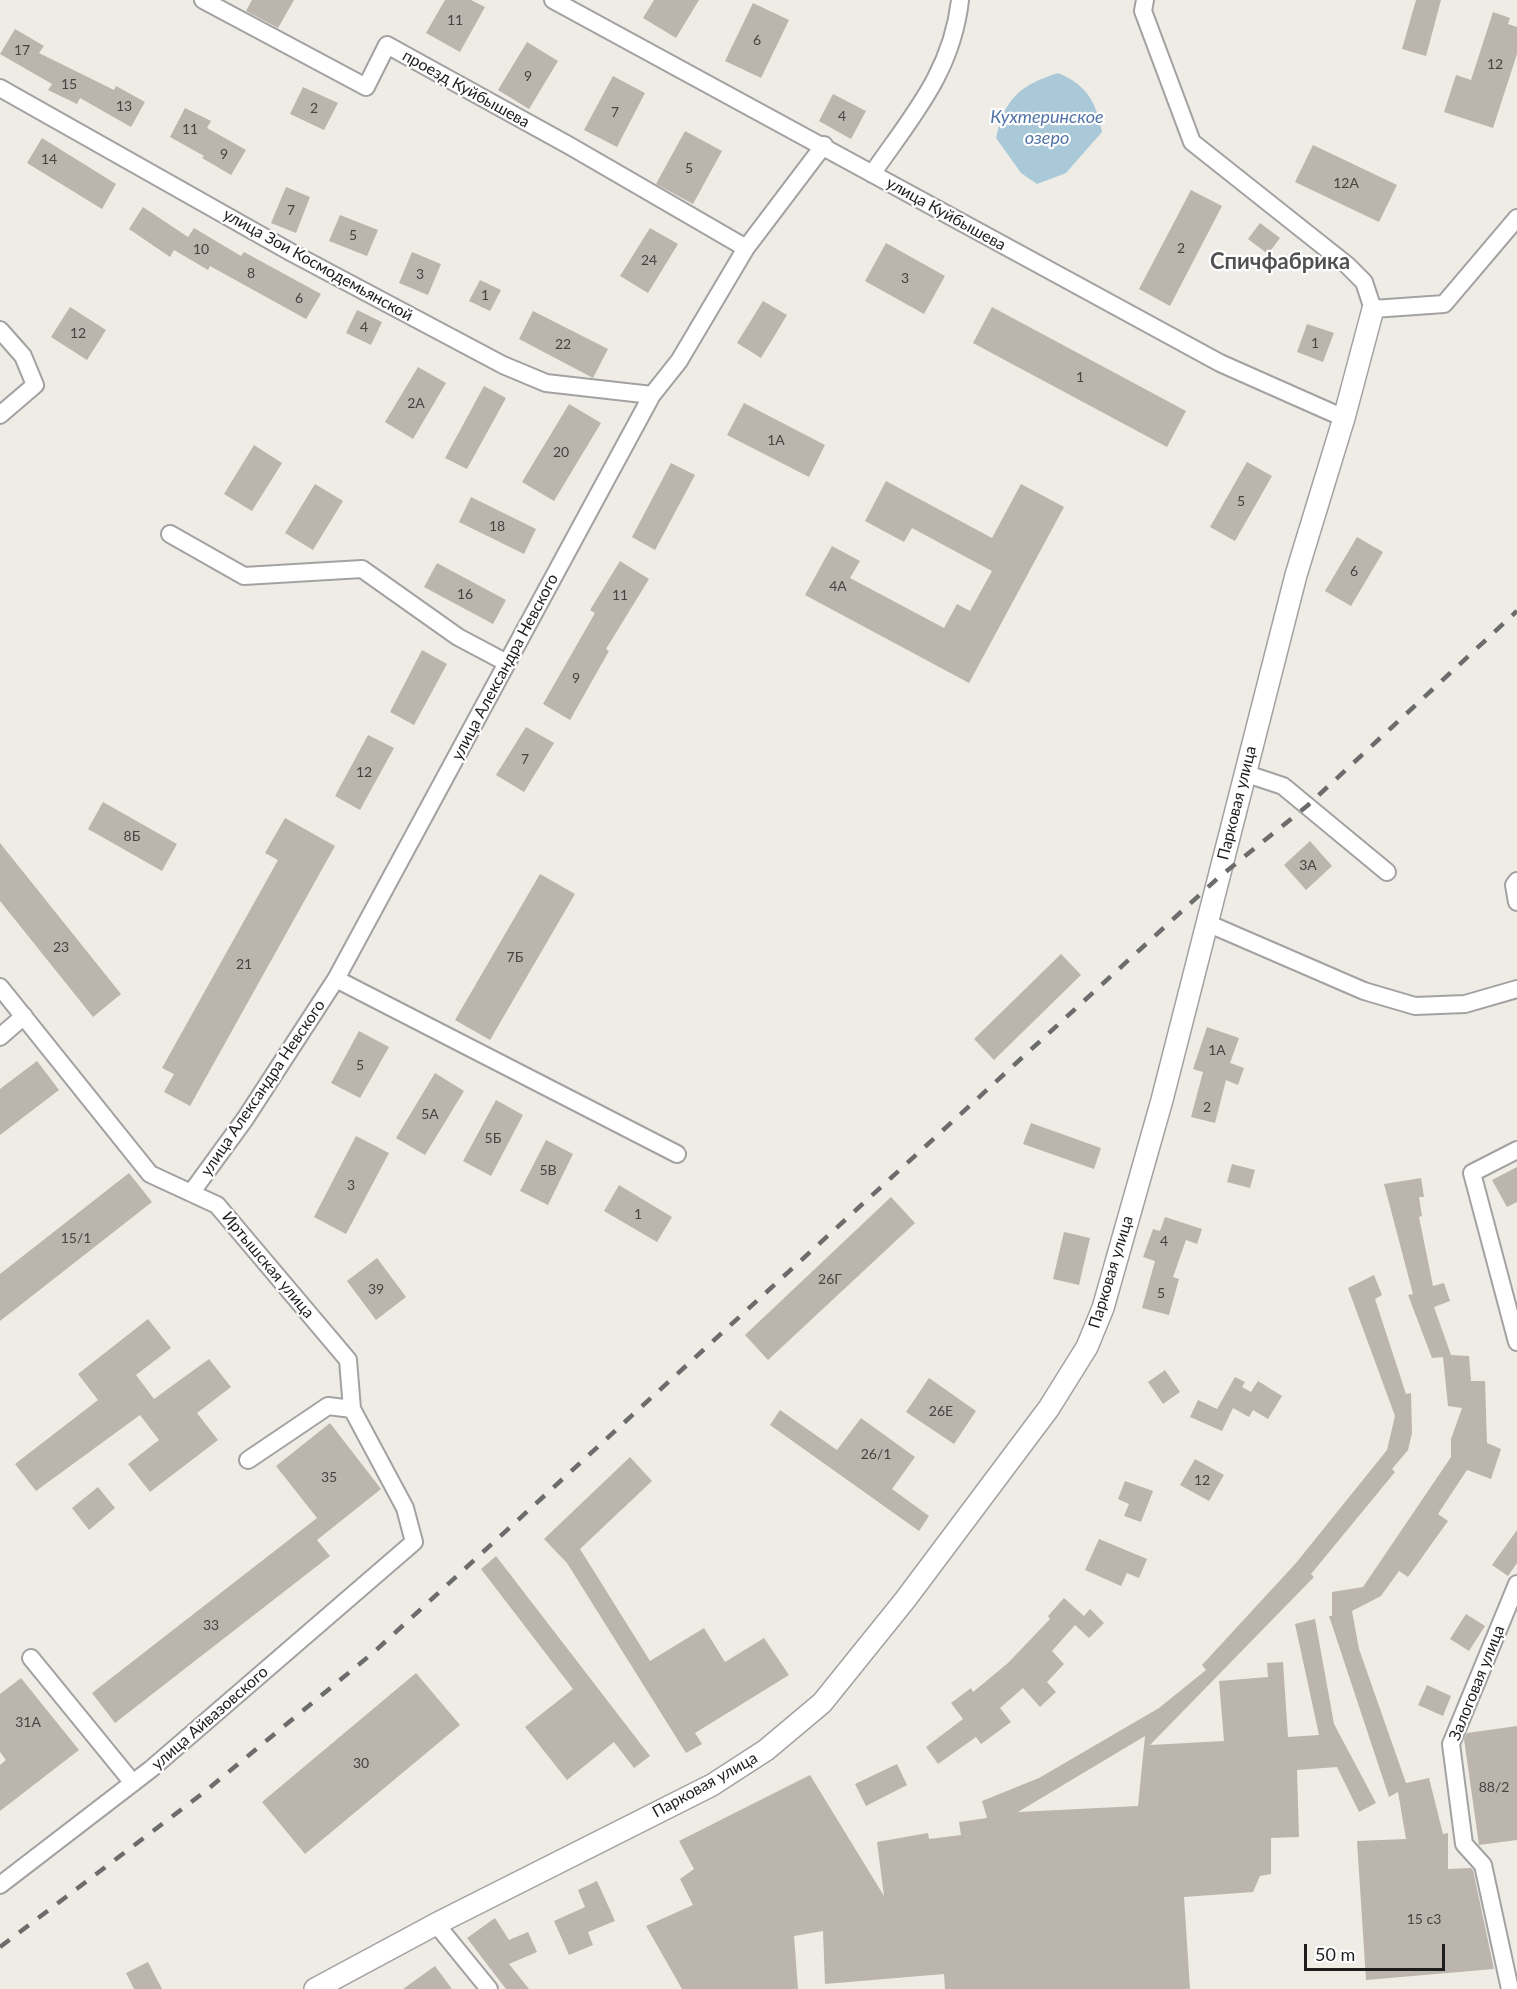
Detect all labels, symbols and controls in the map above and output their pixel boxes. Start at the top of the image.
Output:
house number: 11 [447,12,463,28]
house number: 6 [753,32,761,48]
house number: 17 [14,42,30,58]
street label: проезд Куйбышева [399,46,533,132]
house number: 12 [1487,56,1503,72]
house number: 9 [524,68,532,84]
house number: 15 [61,76,77,92]
house number: 13 [116,98,132,114]
house number: 2 [310,100,318,116]
house number: 7 [611,104,619,120]
water label: Кухтеринское озеро [990,106,1104,148]
house number: 4 [838,108,846,124]
house number: 11 [182,121,198,137]
house number: 9 [220,146,228,162]
house number: 14 [41,151,57,167]
house number: 5 [685,160,693,176]
street label: улица Куйбышева [883,173,1009,255]
house number: 12А [1333,175,1359,191]
house number: 7 [287,202,295,218]
street label: улица Зои Космодемьянской [220,205,416,325]
house number: 5 [349,227,357,243]
house number: 2 [1177,240,1185,256]
house number: 10 [193,241,209,257]
district label: Спичфабрика [1210,249,1350,275]
house number: 24 [641,252,657,268]
house number: 8 [247,265,255,281]
house number: 3 [416,266,424,282]
house number: 3 [901,270,909,286]
house number: 1 [481,287,489,303]
house number: 6 [295,290,303,306]
house number: 4 [360,319,368,335]
house number: 12 [70,325,86,341]
house number: 1 [1311,335,1319,351]
house number: 22 [555,336,571,352]
house number: 1 [1076,369,1084,385]
house number: 2А [407,395,425,411]
house number: 1А [767,432,785,448]
house number: 20 [553,444,569,460]
house number: 5 [1237,493,1245,509]
house number: 18 [489,518,505,534]
house number: 6 [1350,563,1358,579]
street label: улица Александра Невского [448,571,562,763]
house number: 4А [829,578,847,594]
house number: 16 [457,586,473,602]
house number: 11 [612,587,628,603]
house number: 9 [572,670,580,686]
street label: Парковая улица [1214,744,1260,862]
house number: 7 [521,751,529,767]
house number: 12 [356,764,372,780]
house number: 8Б [124,828,140,844]
house number: 3А [1299,857,1317,873]
house number: 23 [53,939,69,955]
house number: 7Б [507,949,523,965]
house number: 21 [236,956,252,972]
street label: улица Александра Невского [197,996,329,1180]
house number: 1А [1208,1042,1226,1058]
house number: 5 [356,1057,364,1073]
house number: 2 [1203,1099,1211,1115]
house number: 5А [421,1106,439,1122]
house number: 5Б [485,1130,501,1146]
house number: 5В [539,1162,557,1178]
house number: 3 [347,1177,355,1193]
house number: 1 [634,1206,642,1222]
street label: Иртышская улица [218,1208,318,1322]
street label: Парковая улица [1085,1213,1137,1331]
house number: 15/1 [61,1230,91,1246]
house number: 4 [1160,1233,1168,1249]
house number: 26Г [818,1271,842,1287]
house number: 39 [368,1281,384,1297]
house number: 5 [1157,1285,1165,1301]
house number: 26Е [929,1403,953,1419]
house number: 26/1 [861,1446,891,1462]
house number: 35 [321,1469,337,1485]
house number: 12 [1194,1472,1210,1488]
house number: 33 [203,1617,219,1633]
street label: Залоговая улица [1445,1623,1509,1743]
street label: улица Айвазовского [148,1662,272,1774]
house number: 31А [15,1714,41,1730]
street label: Парковая улица [649,1748,761,1822]
house number: 30 [353,1755,369,1771]
house number: 88/2 [1479,1779,1509,1795]
house number: 15 с3 [1407,1911,1441,1927]
scale bar [1307,1932,1448,1970]
text: 50 m [1315,1943,1355,1965]

